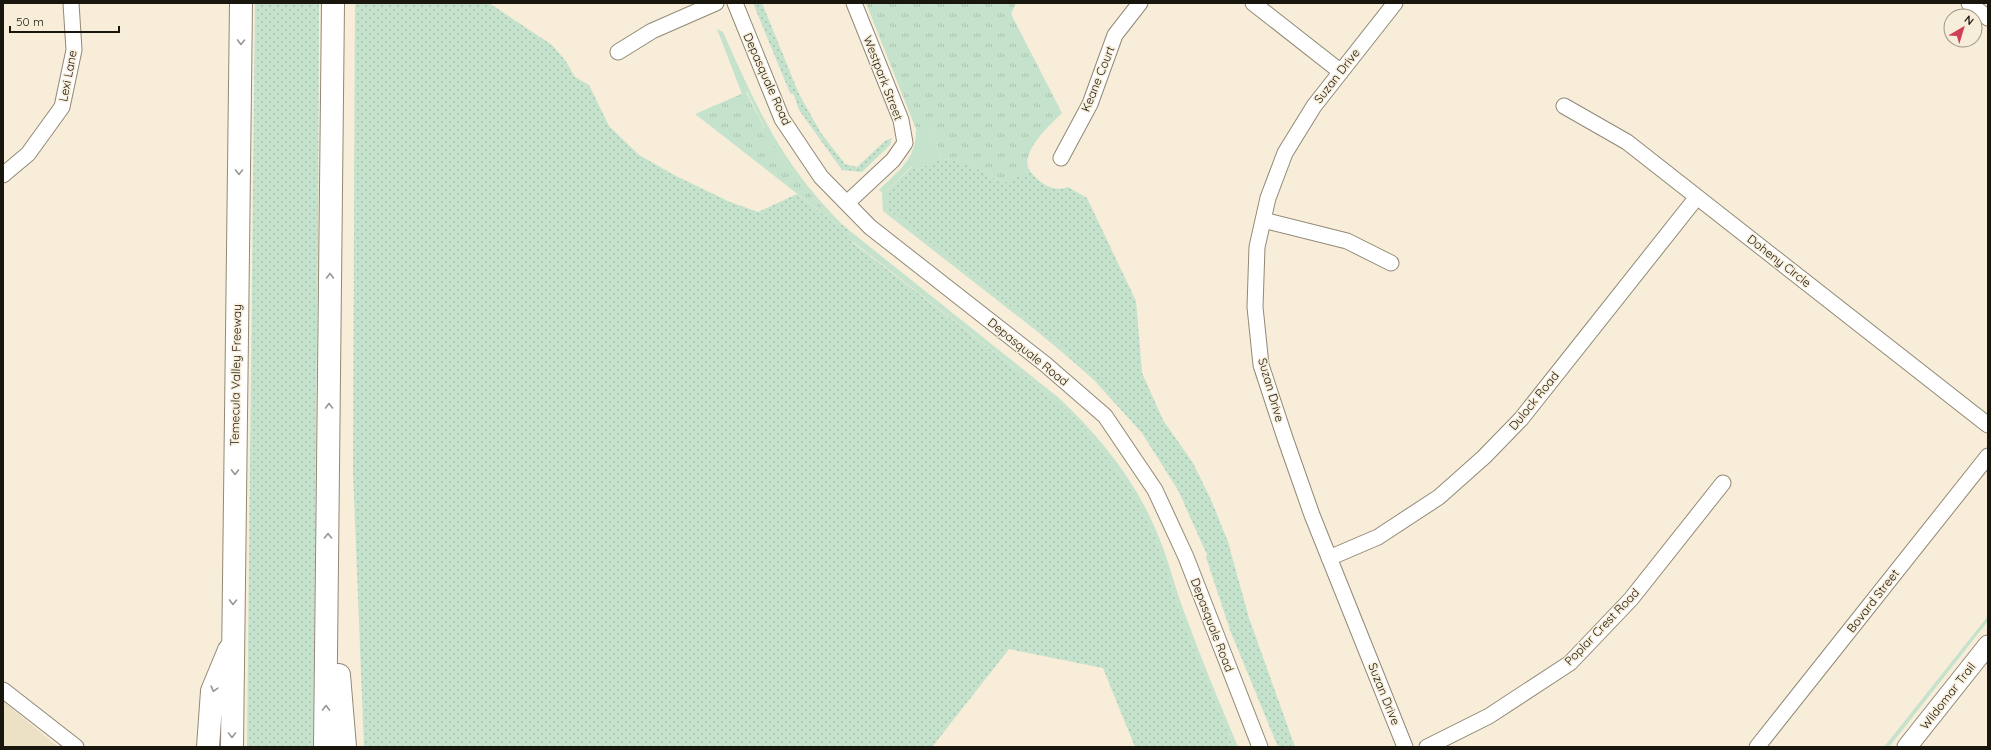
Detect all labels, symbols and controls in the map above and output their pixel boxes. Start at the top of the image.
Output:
scale bar [10,8,119,34]
north arrow [1943,8,1983,48]
text: N [1962,12,1977,28]
text: 50 m [16,14,44,29]
street label: Depasquale Road [740,30,795,127]
street label: Westpark Street [860,33,907,122]
one-way arrow [237,39,245,45]
street label: Keane Court [1078,44,1118,114]
street label: Suzan Drive [1310,45,1363,106]
street label: Lexi Lane [55,49,80,103]
one-way arrow [235,169,243,175]
street label: Doheny Circle [1744,231,1814,290]
one-way arrow [326,273,335,279]
street label: Temecula Valley Freeway [227,304,244,446]
street label: Depasquale Road [985,314,1072,389]
street label: Suzan Drive [1255,356,1288,424]
street label: Dulock Road [1505,368,1562,433]
one-way arrow [325,403,334,409]
one-way arrow [231,469,239,475]
one-way arrow [324,533,332,539]
street label: Bovard Street [1843,566,1902,635]
street label: Depasquale Road [1188,576,1237,674]
street label: Poplar Crest Road [1561,585,1642,668]
one-way arrow [229,599,237,605]
street label: Wildomar Trail [1917,659,1978,732]
street label: Suzan Drive [1365,661,1404,727]
one-way arrow [210,685,218,692]
one-way arrow [322,705,330,711]
one-way arrow [228,732,236,738]

